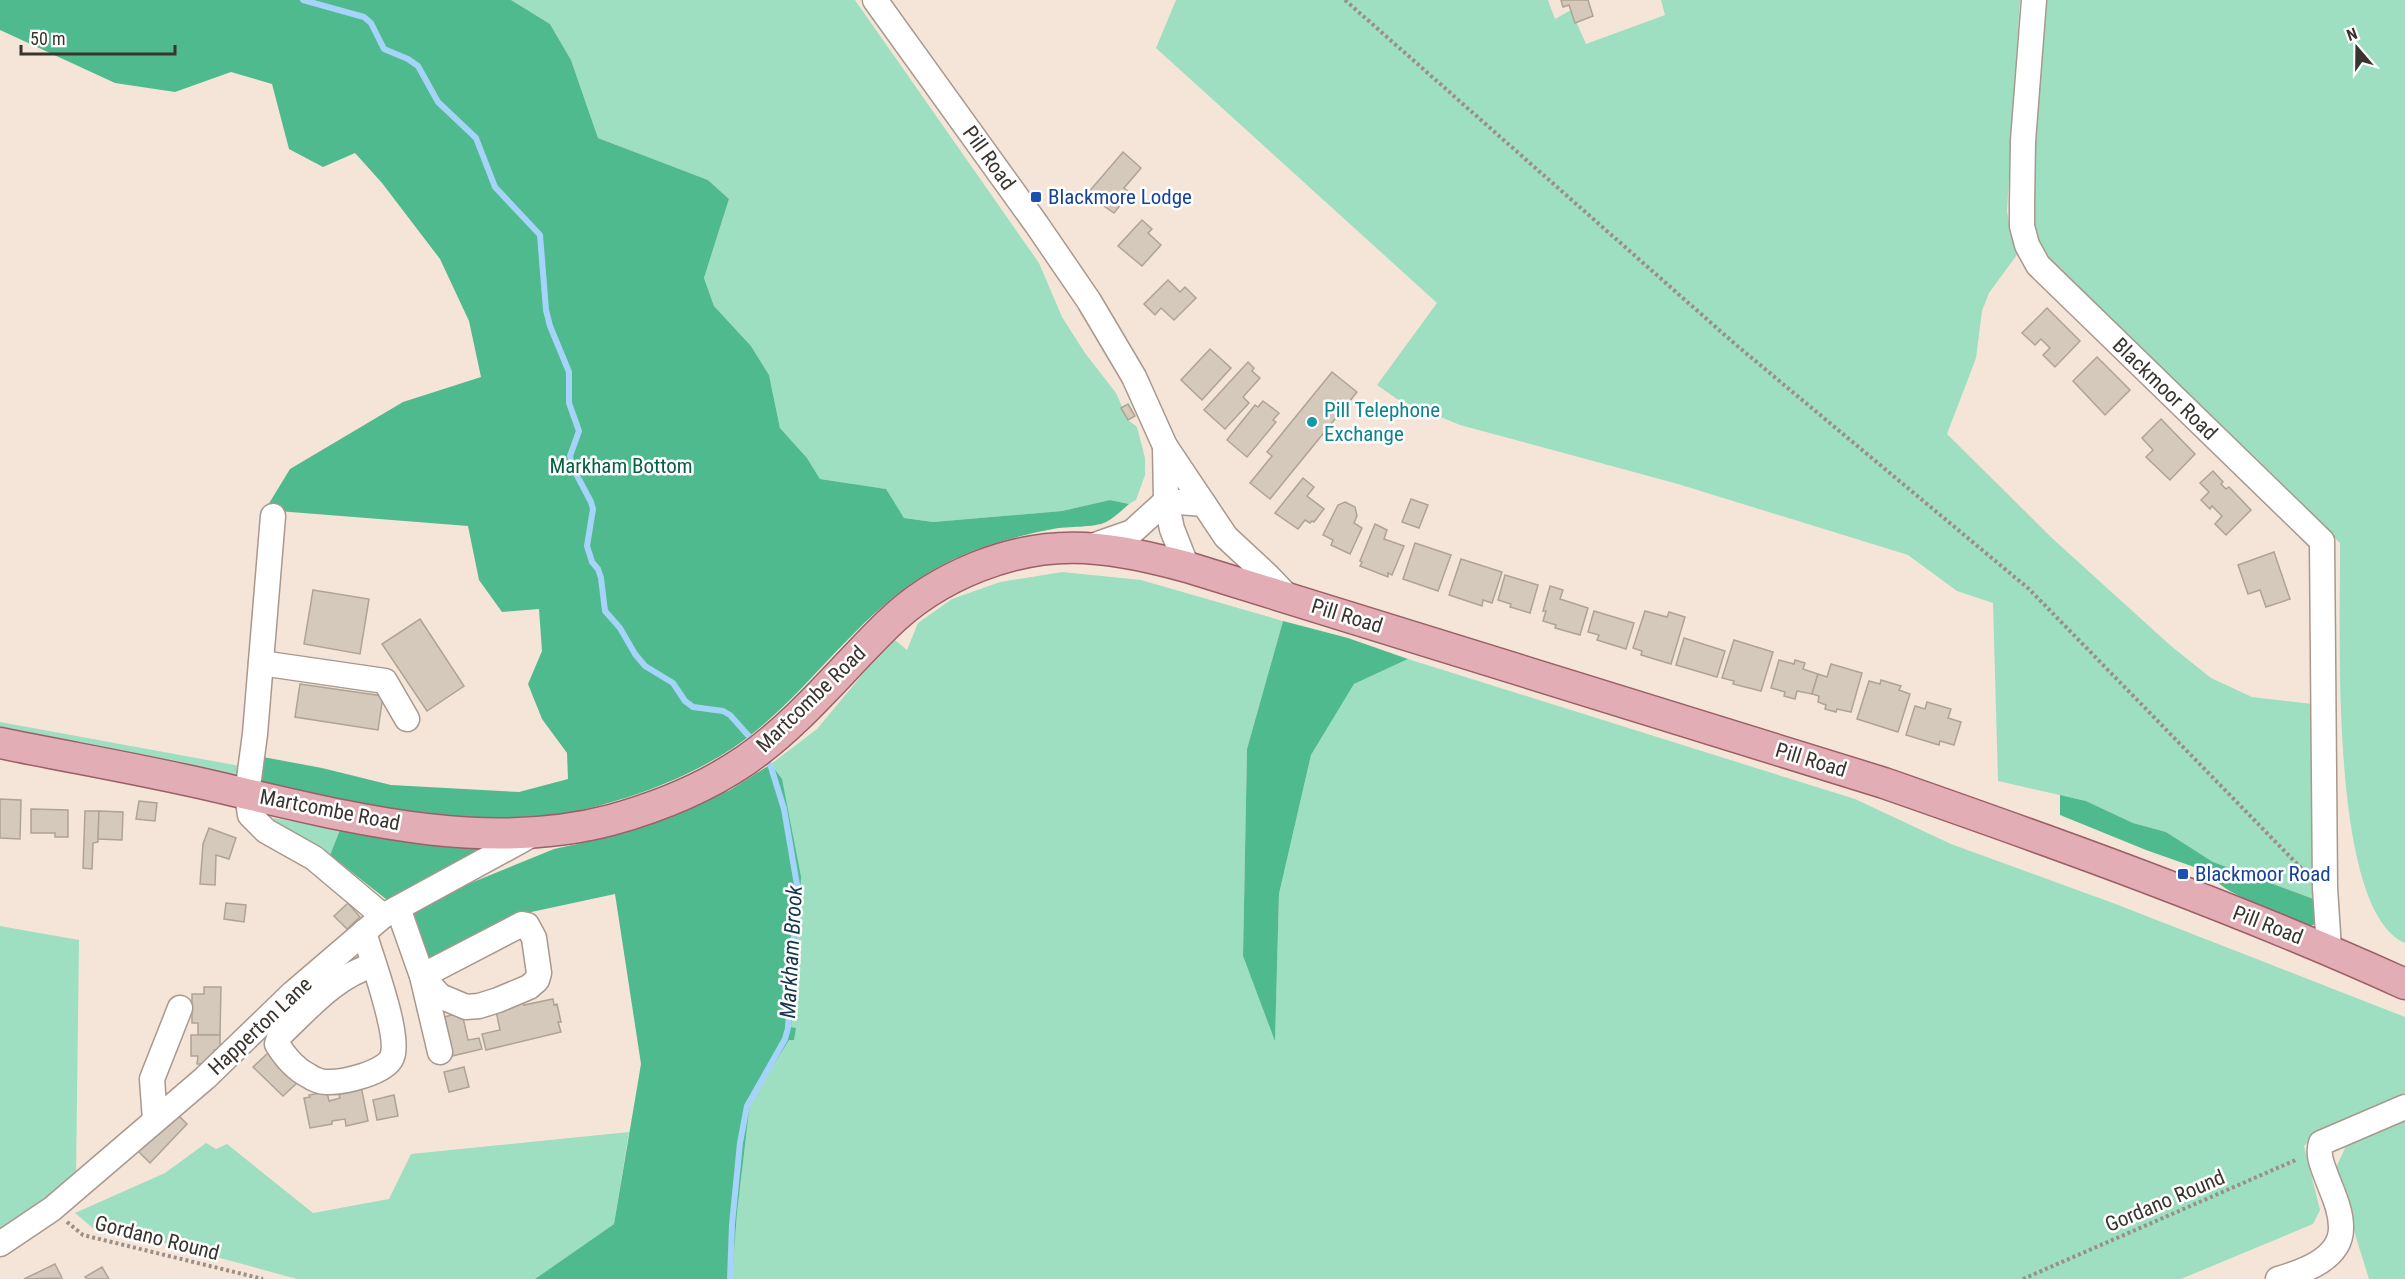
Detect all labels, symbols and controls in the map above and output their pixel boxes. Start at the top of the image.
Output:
scale bar [21,18,176,56]
north arrow [2327,18,2387,78]
text: N [2344,24,2360,45]
text: 50 m [30,28,65,49]
street label: Pill Road [958,121,1020,195]
place label: Blackmore Lodge [1048,185,1192,209]
marker: Blackmore Lodge [1029,190,1043,204]
street label: Blackmoor Road [2108,333,2222,445]
place label: Pill Telephone Exchange [1324,398,1440,446]
marker: Pill Telephone Exchange [1305,415,1319,429]
park label: Markham Bottom [549,454,693,478]
street label: Pill Road [1309,594,1385,638]
street label: Martcombe Road [751,641,871,757]
street label: Pill Road [1773,738,1849,782]
street label: Martcombe Road [258,785,402,835]
place label: Blackmoor Road [2195,862,2331,886]
marker: Blackmoor Road [2176,867,2190,881]
water label: Markham Brook [775,885,807,1019]
street label: Pill Road [2230,901,2306,949]
street label: Happerton Lane [203,972,317,1080]
street label: Gordano Round [2102,1165,2228,1237]
street label: Gordano Round [92,1211,222,1265]

